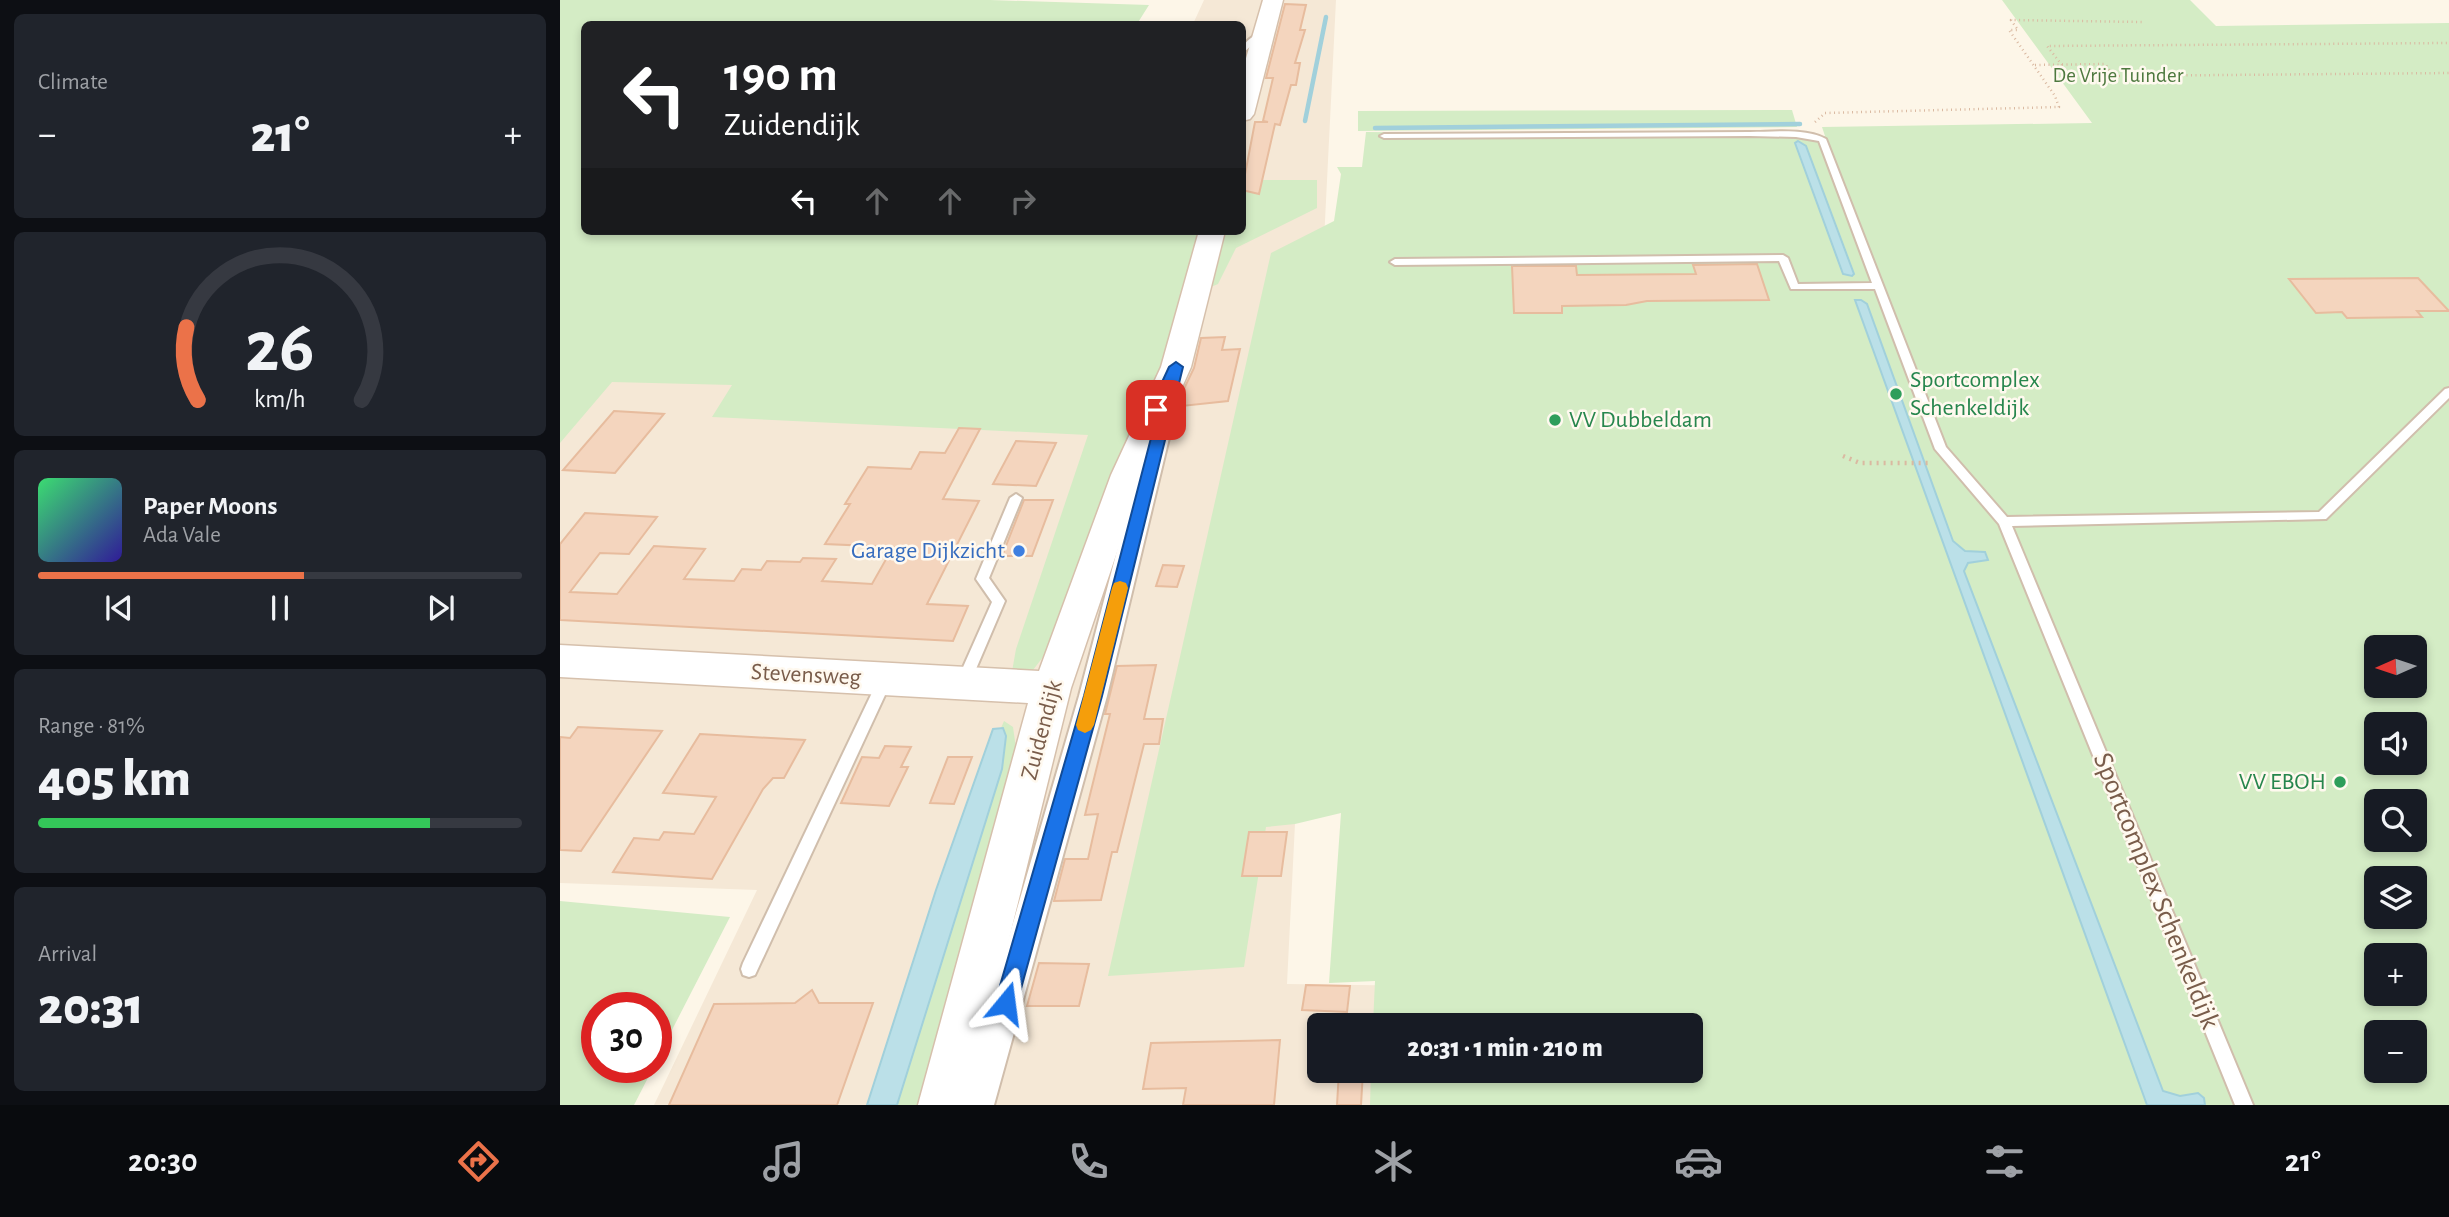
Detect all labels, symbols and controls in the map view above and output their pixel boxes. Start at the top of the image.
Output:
icon: left [609,49,700,140]
text: 190 m [724,51,838,100]
park label: De Vrije Tuinder [2053,65,2184,86]
text: Climate [38,71,108,94]
text: 21° [250,109,310,161]
text: Zuidendijk [724,109,860,141]
text: − [38,116,56,154]
text: + [504,116,522,154]
icon: left [785,182,823,220]
icon: ahead [858,182,896,220]
icon: ahead [931,182,969,220]
icon: right [1004,182,1042,220]
text: 26 [245,313,315,386]
place label: Sportcomplex Schenkeldijk [1910,368,2040,420]
pin [1126,380,1186,440]
marker: Sportcomplex Schenkeldijk [1888,386,1904,402]
text: km/h [254,387,306,412]
icon: arrive [1137,391,1175,429]
place label: VV Dubbeldam [1569,408,1712,432]
marker: VV Dubbeldam [1547,412,1563,428]
text: Paper Moons [143,493,278,519]
text: Ada Vale [143,524,221,547]
place label: Garage Dijkzicht [851,539,1005,563]
marker: Garage Dijkzicht [1011,543,1027,559]
icon: previous [100,589,138,627]
icon: pause [261,589,299,627]
icon: next [422,589,460,627]
north arrow [2364,635,2427,698]
map controls [2364,635,2427,1083]
street label: Stevensweg [750,660,862,690]
street label: Zuidendijk [1017,678,1067,782]
button: sound [2364,712,2427,775]
text: Range · 81% [38,715,145,738]
street label: Sportcomplex Schenkeldijk [2088,749,2224,1033]
text: 405 km [38,753,191,805]
place label: VV EBOH [2239,770,2326,794]
marker: VV EBOH [2332,774,2348,790]
button: search [2364,789,2427,852]
button: layers [2364,866,2427,929]
text: Arrival [38,943,97,966]
button: + [2364,943,2427,1006]
position arrow [969,966,1043,1040]
text: 20:31 [38,981,144,1033]
speed limit sign: 30 [581,992,672,1083]
button: − [2364,1020,2427,1083]
text: 20:31 · 1 min · 210 m [1407,1035,1603,1061]
icon: directions [454,1137,503,1186]
icon: music [759,1137,808,1186]
icon: phone [1064,1137,1113,1186]
icon: climate [1369,1137,1418,1186]
icon: car [1674,1137,1723,1186]
icon: filters [1980,1137,2029,1186]
text: 20:30 [128,1145,198,1177]
text: 21° [2285,1145,2321,1177]

